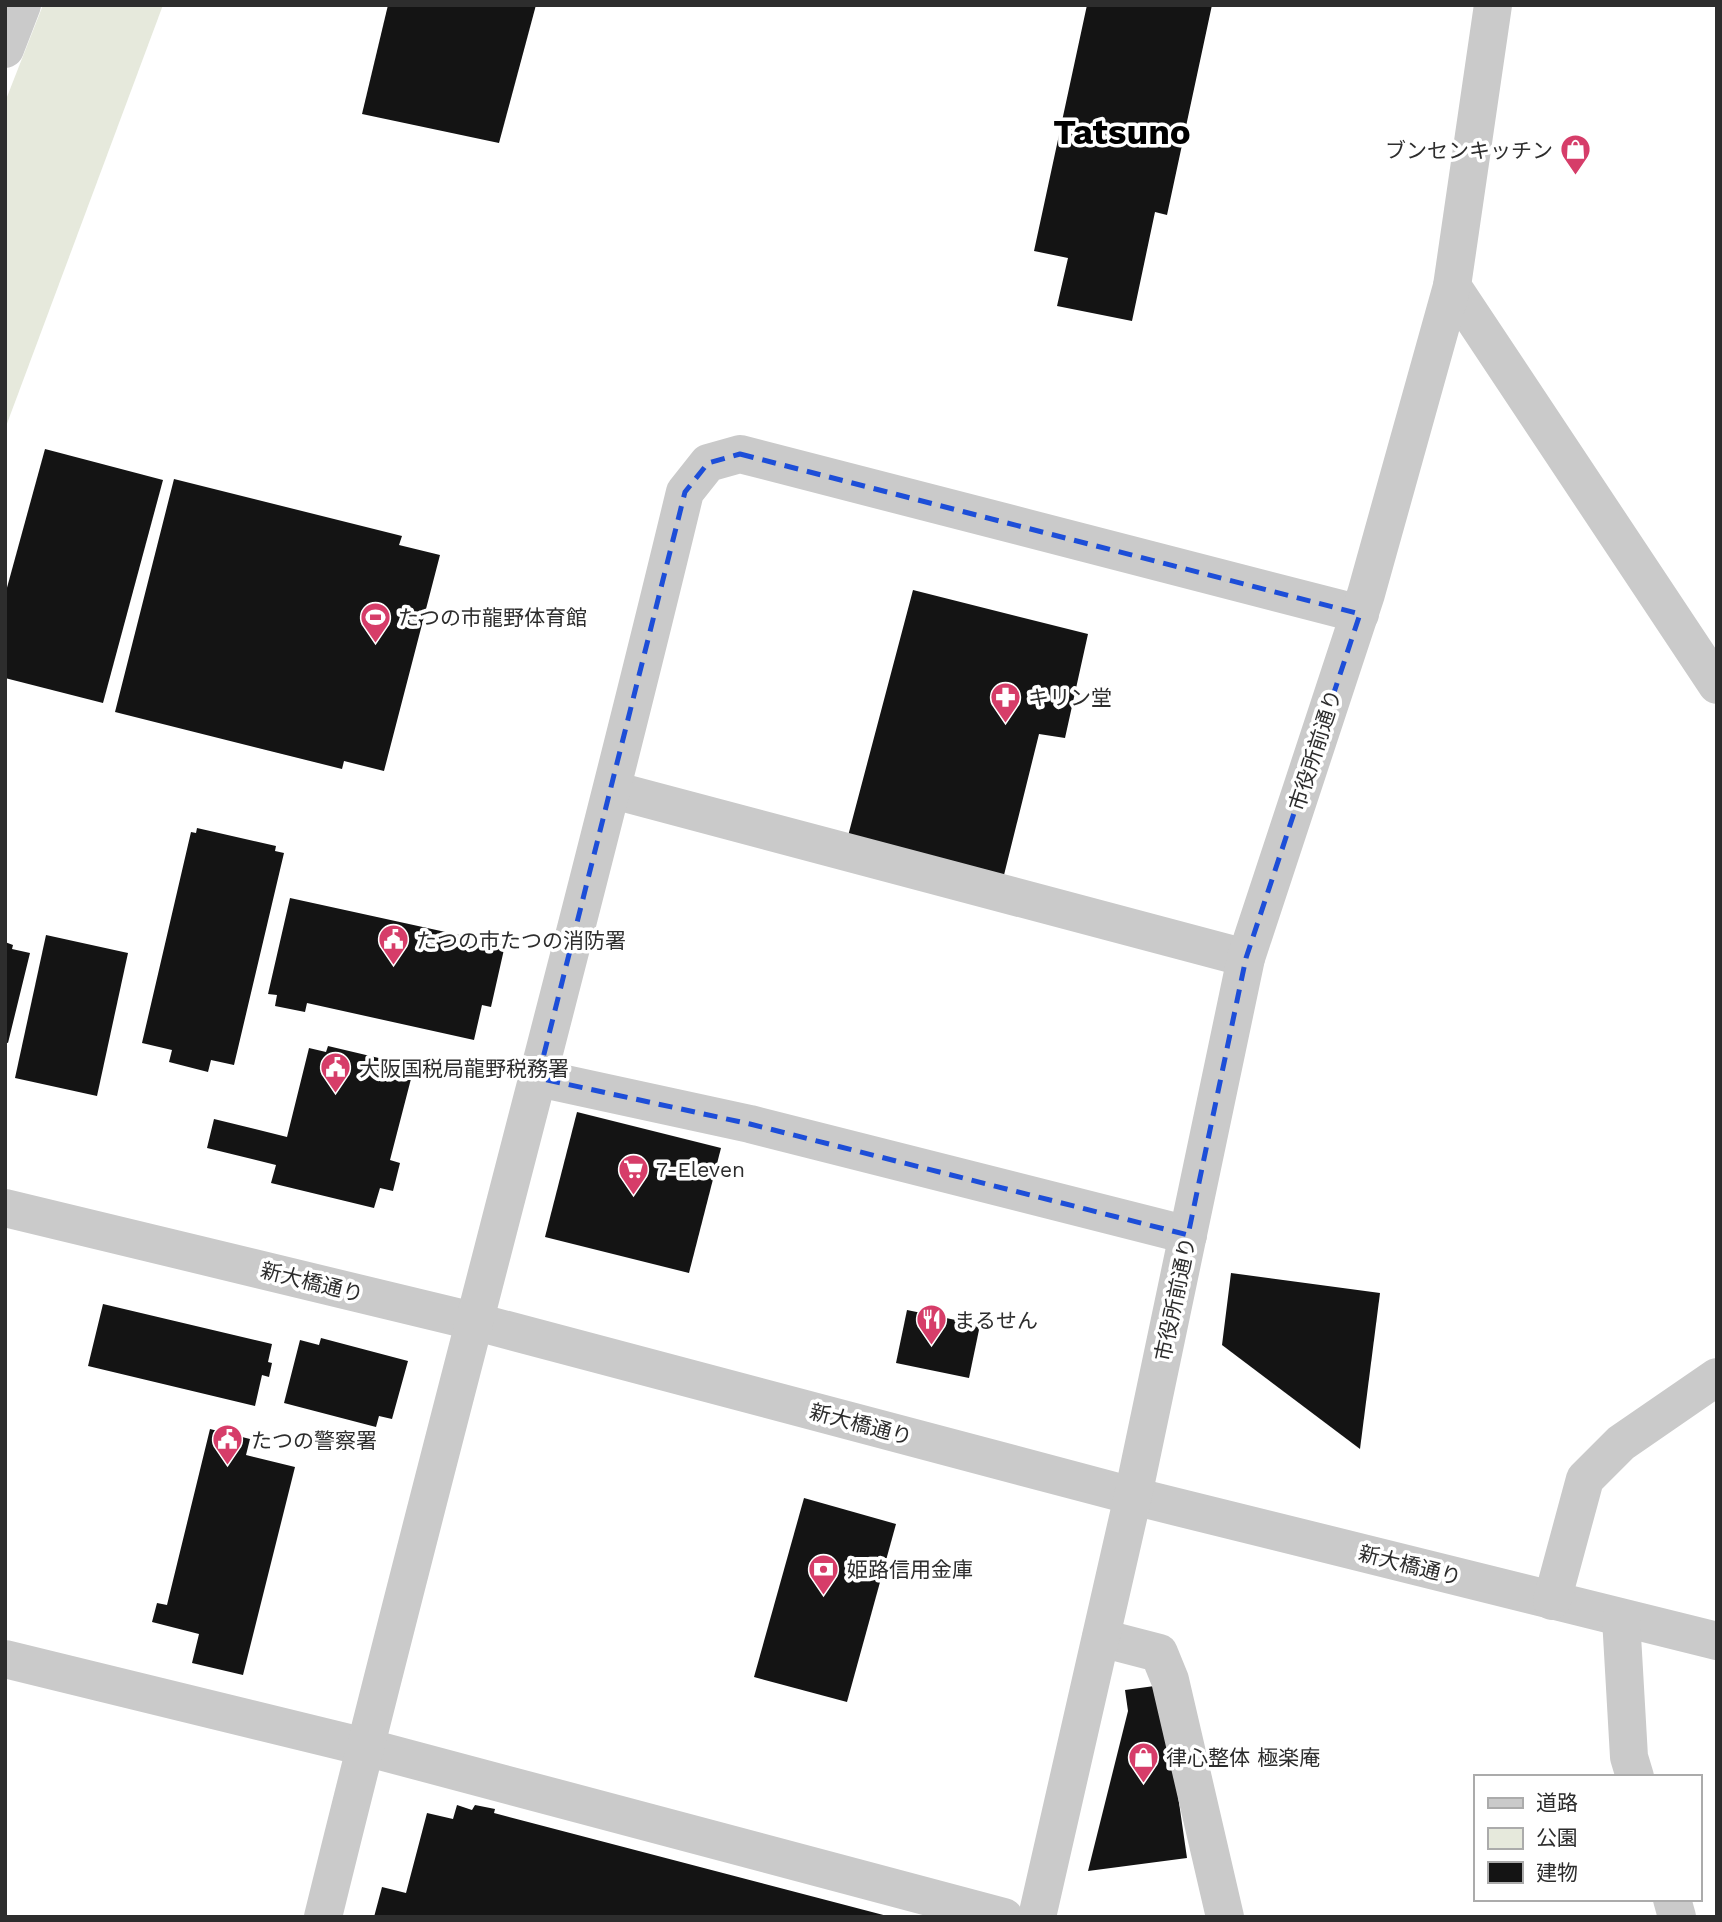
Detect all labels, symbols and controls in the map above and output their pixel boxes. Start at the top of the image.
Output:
district label: Tatsuno [1053,111,1191,153]
shop icon: ブンセンキッチン [1559,133,1593,177]
place label: ブンセンキッチン [1385,138,1553,163]
sports icon: たつの市龍野体育館 [358,600,392,644]
place label: たつの市龍野体育館 [398,605,587,630]
pharmacy icon: キリン堂 [988,680,1022,724]
place label: キリン堂 [1028,685,1112,710]
street label: 市役所前通り [1284,686,1346,814]
public building icon: たつの市たつの消防署 [376,923,410,967]
place label: たつの市たつの消防署 [416,928,626,953]
public building icon: 大阪国税局龍野税務署 [319,1051,353,1095]
place label: 大阪国税局龍野税務署 [359,1056,569,1081]
supermarket icon: 7-Eleven [616,1152,650,1196]
place label: 7-Eleven [656,1157,745,1182]
street label: 市役所前通り [1150,1235,1200,1363]
street label: 新大橋通り [258,1257,366,1307]
restaurant icon: まるせん [914,1303,948,1347]
place label: まるせん [954,1308,1038,1333]
street label: 新大橋通り [807,1398,915,1450]
public building icon: たつの警察署 [211,1423,245,1467]
place label: たつの警察署 [251,1428,377,1453]
street label: 新大橋通り [1356,1540,1464,1590]
bank icon: 姫路信用金庫 [807,1552,841,1596]
place label: 姫路信用金庫 [847,1557,973,1582]
shop icon: 律心整体 極楽庵 [1126,1740,1160,1784]
place label: 律心整体 極楽庵 [1166,1745,1320,1770]
legend [1474,1775,1701,1901]
text: 道路 [1536,1790,1578,1815]
text: 公園 [1536,1825,1578,1850]
text: 建物 [1536,1860,1578,1885]

